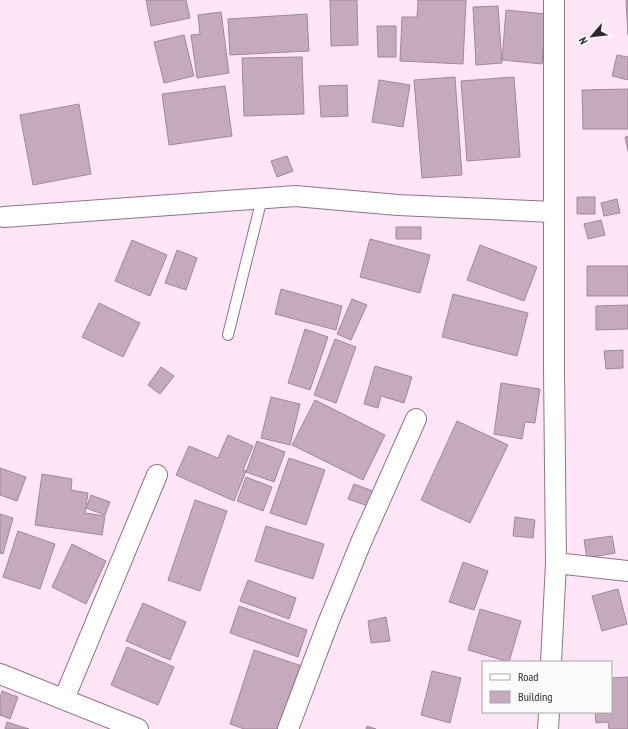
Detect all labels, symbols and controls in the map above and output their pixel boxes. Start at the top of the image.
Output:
north arrow [572,16,612,56]
text: N [576,35,591,47]
legend [482,661,612,713]
text: Road [518,669,538,684]
text: Building [518,689,553,704]

